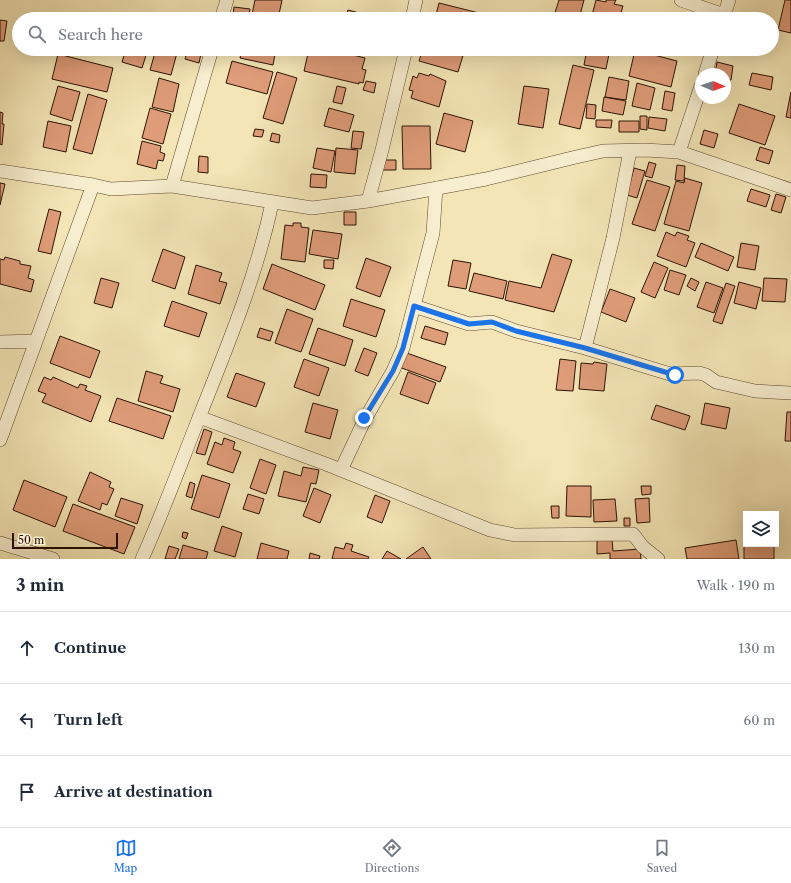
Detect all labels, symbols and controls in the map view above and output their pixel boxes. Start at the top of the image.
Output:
search box [12,12,779,56]
icon: search [26,23,48,45]
text: Search here [58,25,143,44]
north arrow [695,68,731,104]
route start [666,366,684,384]
route end [355,409,373,427]
map controls [743,511,779,547]
button: layers [743,511,779,547]
scale bar [12,531,118,550]
text: 50 m [18,533,44,547]
text: 3 min [16,575,65,595]
text: Walk · 190 m [696,577,775,593]
icon: ahead [16,637,38,659]
text: Continue [54,638,126,657]
text: 130 m [739,640,775,656]
icon: left [16,709,38,731]
text: Turn left [54,710,123,729]
text: 60 m [744,712,775,728]
icon: arrive [16,781,38,803]
text: Arrive at destination [54,782,213,801]
tab: Map [114,837,137,875]
tab: Directions [365,837,419,875]
tab: Saved [647,837,677,875]

